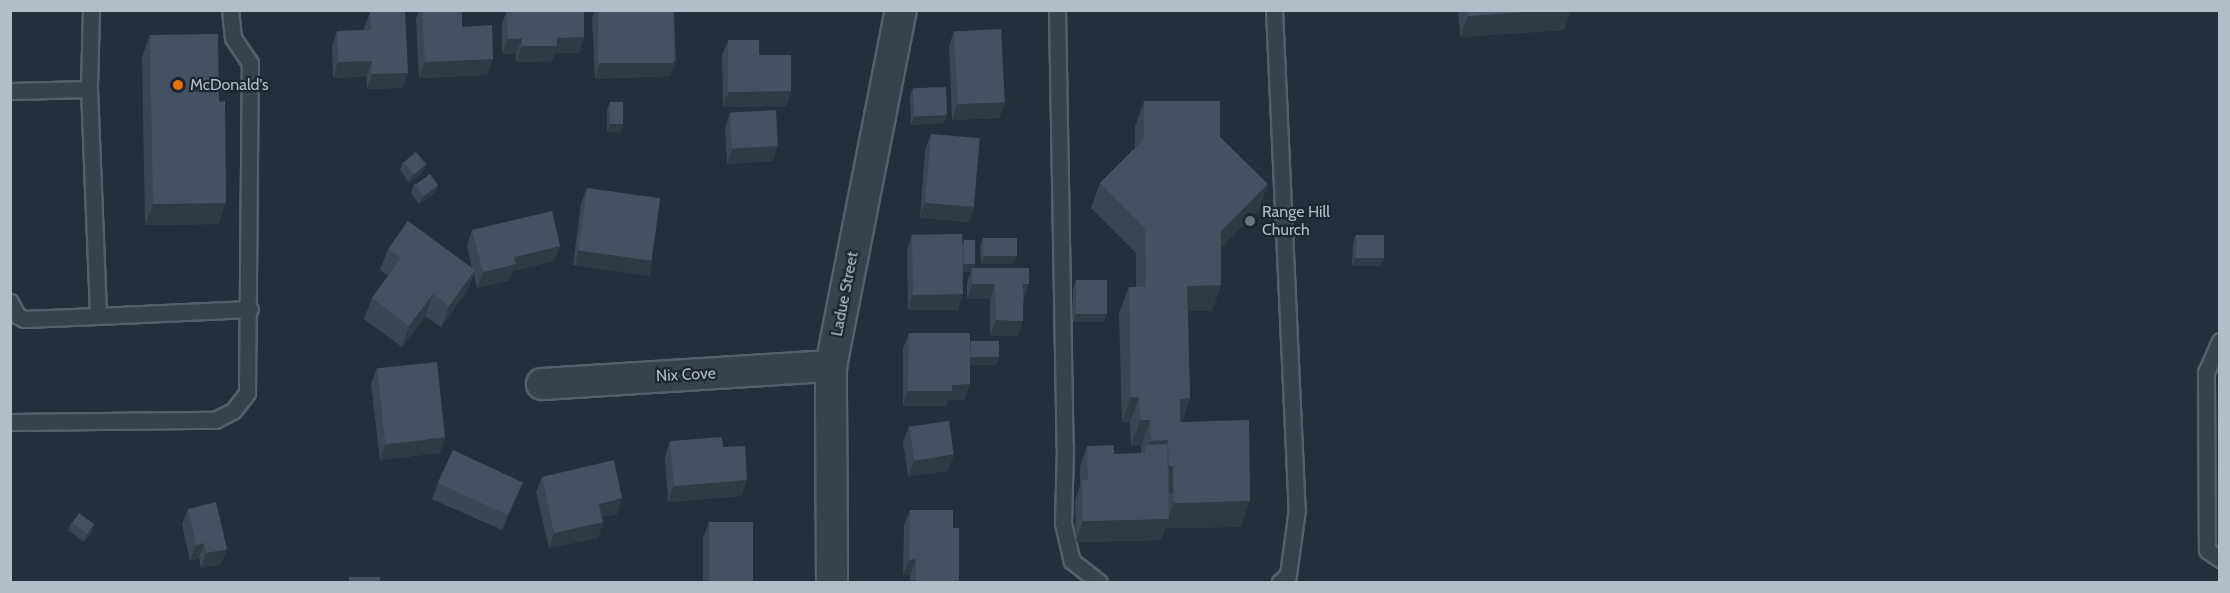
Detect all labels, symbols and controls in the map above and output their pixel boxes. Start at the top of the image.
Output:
place label: McDonald's [190,75,269,95]
marker: McDonald's [171,78,185,92]
place label: Range Hill Church [1262,202,1330,240]
marker: Range Hill Church [1243,214,1257,228]
street label: Ladue Street [827,250,863,338]
street label: Nix Cove [656,364,716,386]

